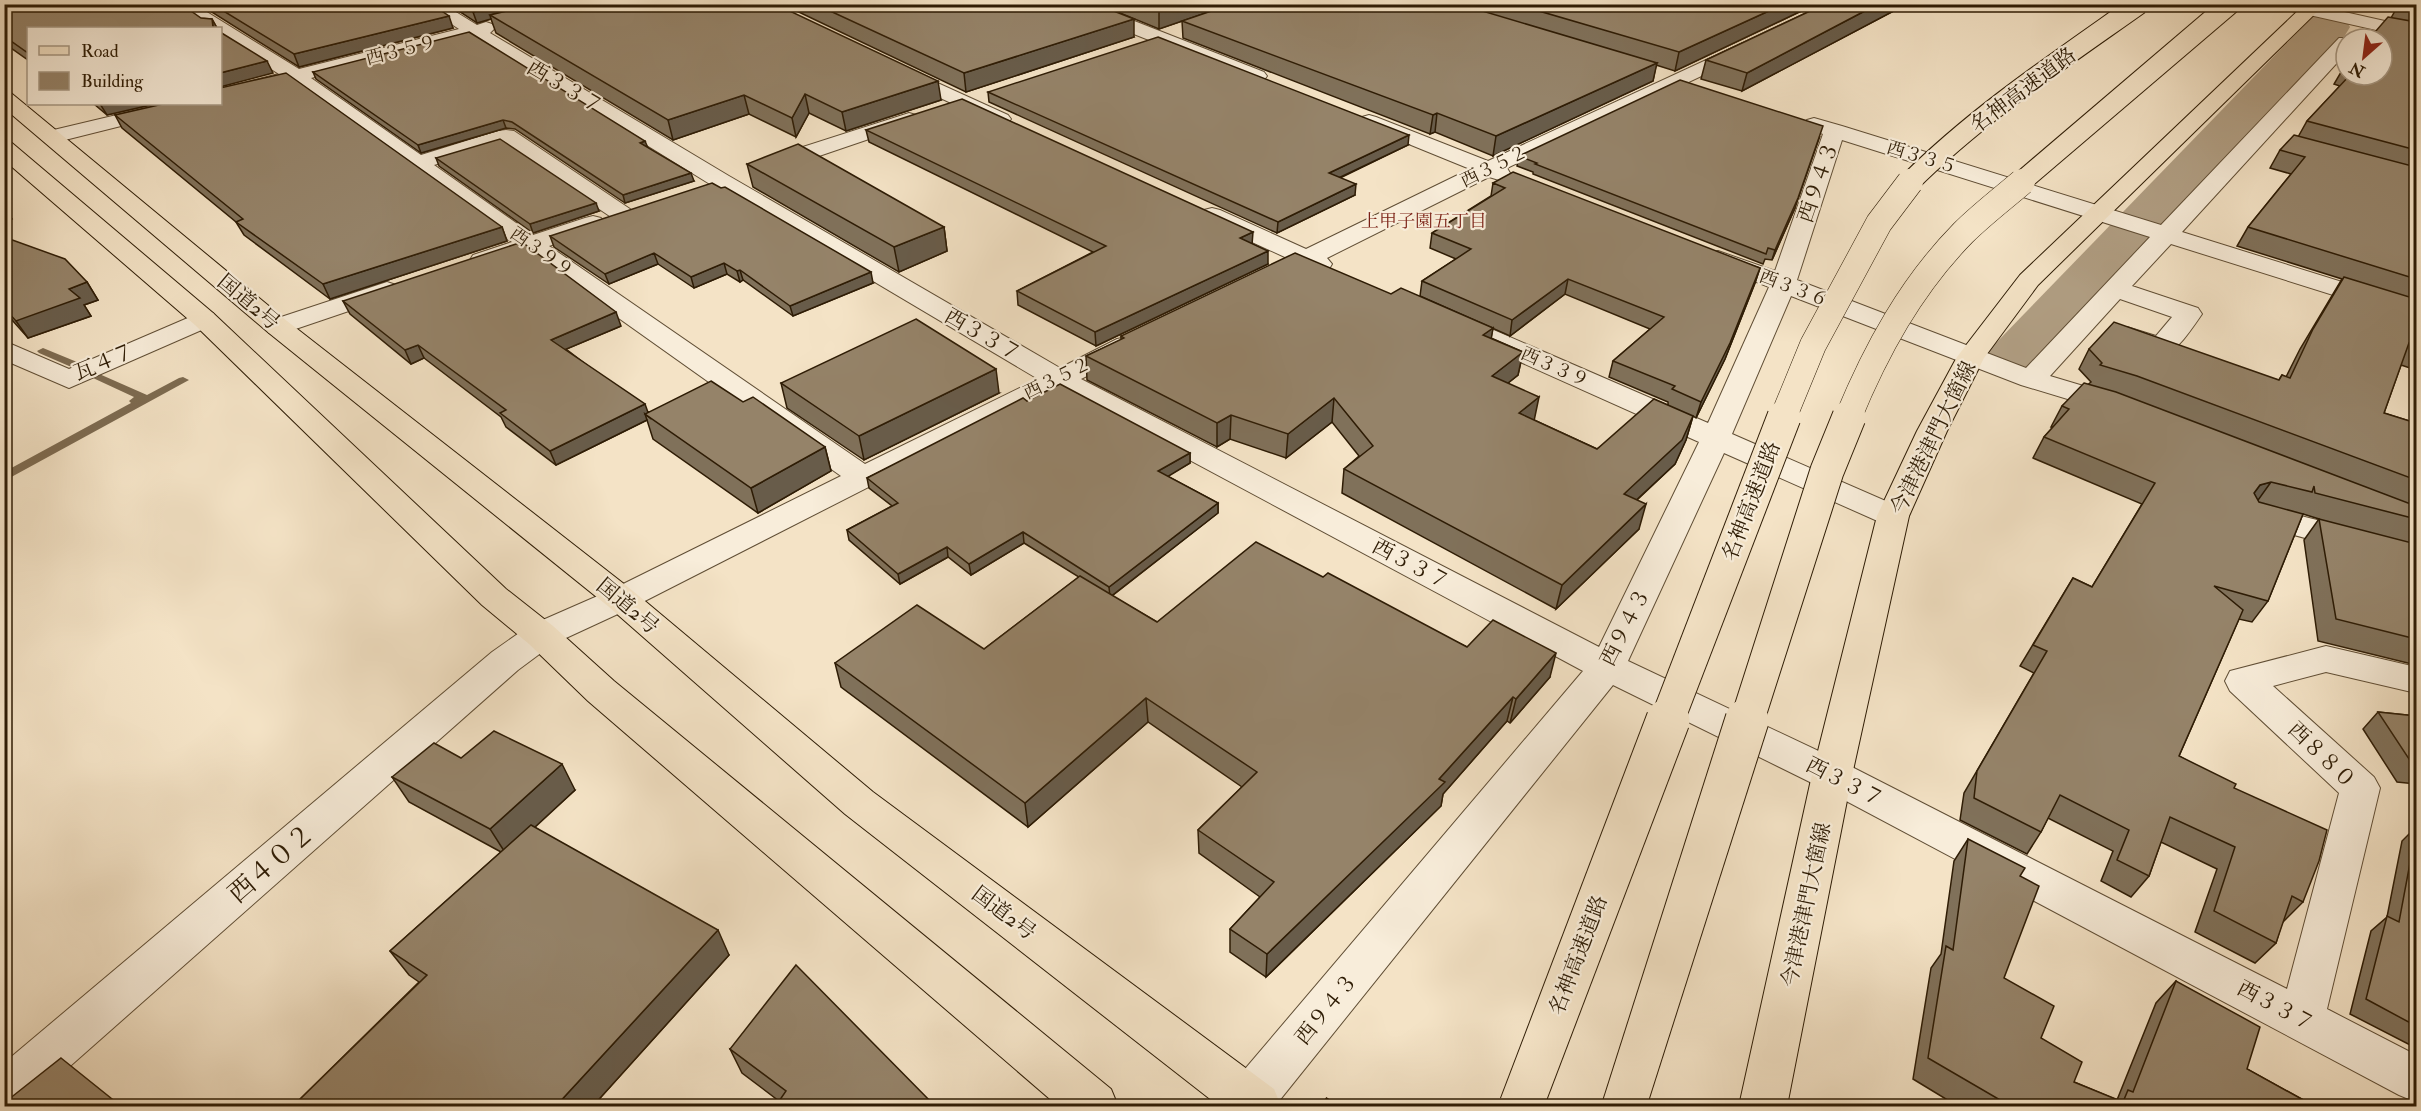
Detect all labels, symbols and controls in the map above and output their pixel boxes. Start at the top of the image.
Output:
legend [27,27,222,105]
north arrow [2334,27,2394,87]
street label: 西３５９ [363,31,439,70]
text: Road [81,40,119,63]
street label: 名神高速道路 [1965,42,2082,139]
street label: 西３３７ [522,54,608,121]
text: N [2346,57,2369,82]
text: Building [81,70,144,93]
street label: 西３３５ [1884,136,1960,179]
street label: 西９４３ [1792,138,1845,226]
street label: 西３５２ [1457,140,1532,193]
district label: 上甲子園五丁目 [1361,210,1487,233]
street label: 西３９９ [506,222,578,282]
street label: 西３３６ [1756,265,1832,312]
street label: 国道2号 [212,268,286,336]
street label: 西３３７ [940,303,1026,368]
street label: 瓦４７ [70,338,138,387]
street label: 西３３９ [1517,342,1592,393]
street label: 西３５２ [1020,352,1095,405]
street label: 今津港津門大箇線 [1884,357,1982,520]
street label: 名神高速道路 [1716,438,1787,565]
street label: 西３３７ [1367,533,1454,596]
street label: 国道2号 [591,572,665,640]
street label: 西９４３ [1594,584,1657,671]
street label: 西８８０ [2282,716,2361,794]
street label: 西３３７ [1801,751,1888,814]
street label: 西４０２ [222,818,321,910]
street label: 今津港津門大箇線 [1776,820,1837,990]
street label: 国道2号 [966,880,1041,946]
street label: 名神高速道路 [1543,892,1614,1019]
street label: 西９４３ [1289,968,1363,1050]
street label: 西３３７ [2232,975,2319,1038]

